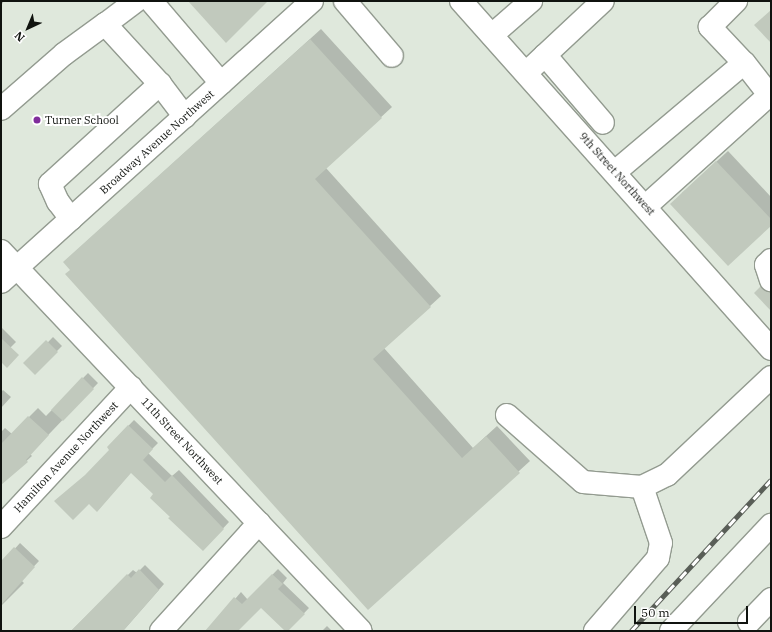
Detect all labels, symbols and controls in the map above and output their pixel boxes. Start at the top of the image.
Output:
north arrow [8,8,48,48]
text: N [12,29,28,45]
street label: Broadway Avenue Northwest [97,87,217,197]
place label: Turner School [45,113,119,127]
marker: Turner School [32,115,42,125]
street label: 9th Street Northwest [576,130,658,218]
street label: 11th Street Northwest [138,395,226,487]
street label: Hamilton Avenue Northwest [11,399,121,515]
scale bar [636,598,750,624]
text: 50 m [641,605,670,620]

